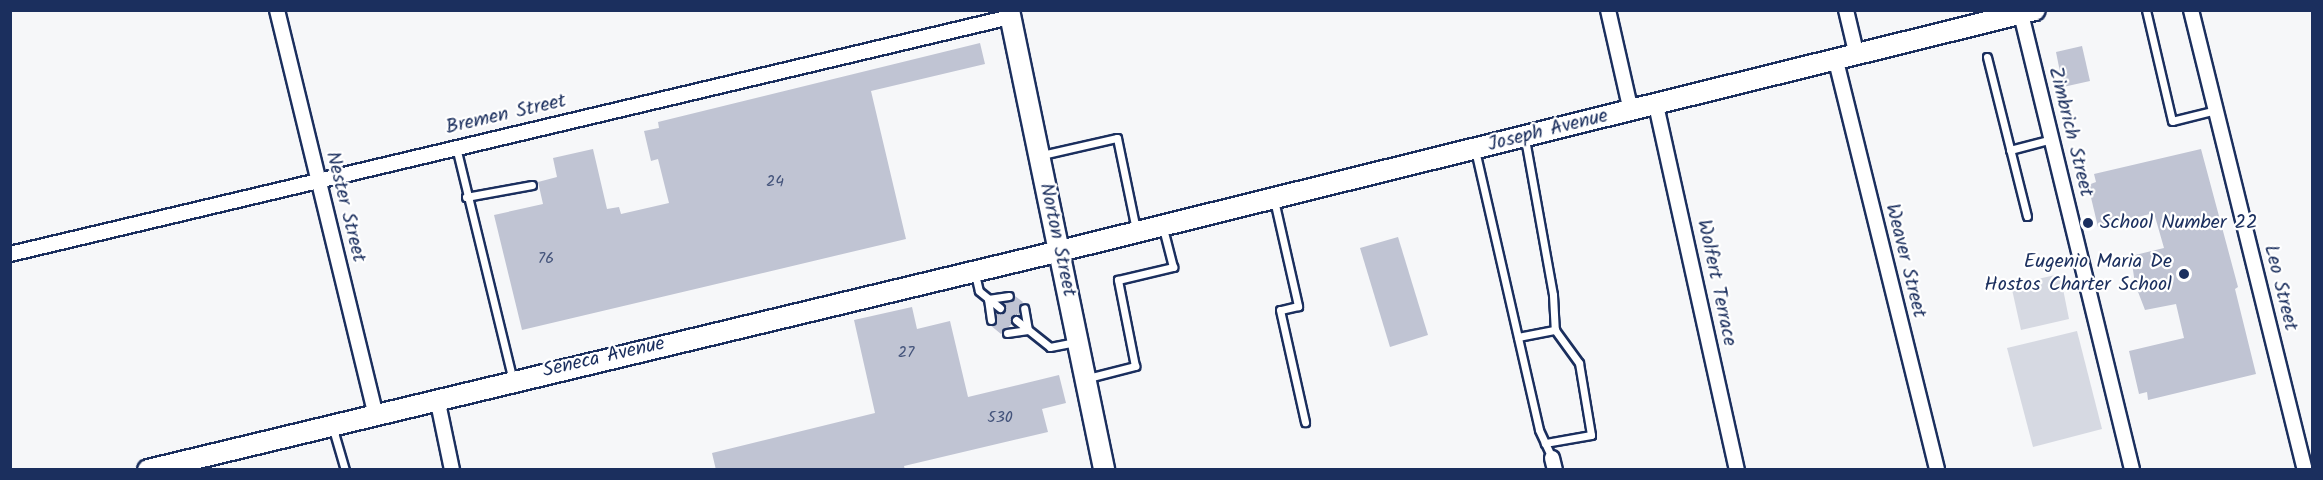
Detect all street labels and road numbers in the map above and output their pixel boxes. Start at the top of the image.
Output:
street label: Zimbrich Street [2042,64,2098,200]
street label: Bremen Street [444,90,568,140]
street label: Joseph Avenue [1485,104,1611,158]
street label: Nester Street [320,149,370,265]
street label: Norton Street [1033,181,1081,299]
street label: Weaver Street [1879,201,1931,321]
street label: Wolfert Terrace [1691,218,1741,348]
street label: Leo Street [2258,243,2302,333]
street label: Seneca Avenue [541,332,667,384]

